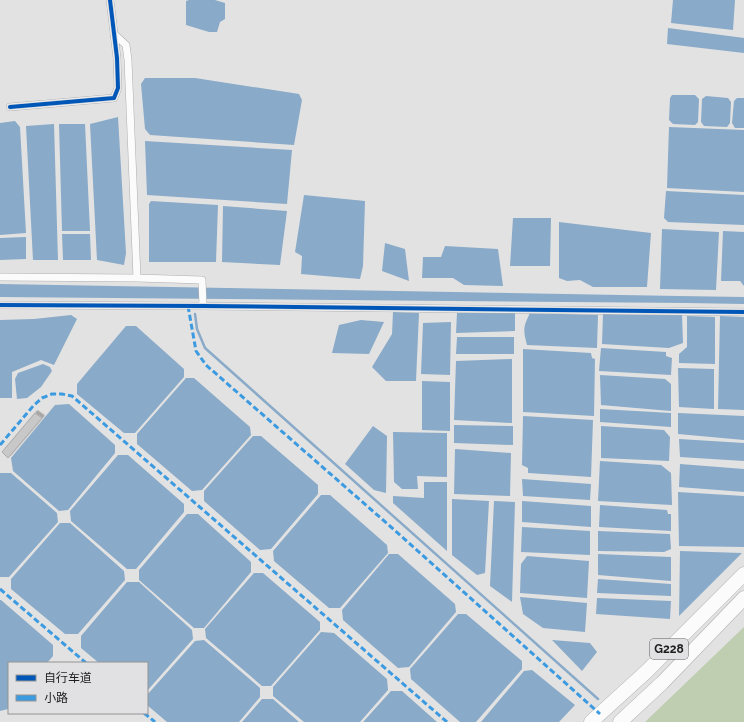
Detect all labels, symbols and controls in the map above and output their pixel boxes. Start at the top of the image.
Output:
road number: G228 [650,639,688,659]
legend [8,662,148,714]
text: 自行车道 [44,671,92,685]
text: 小路 [44,691,68,705]

